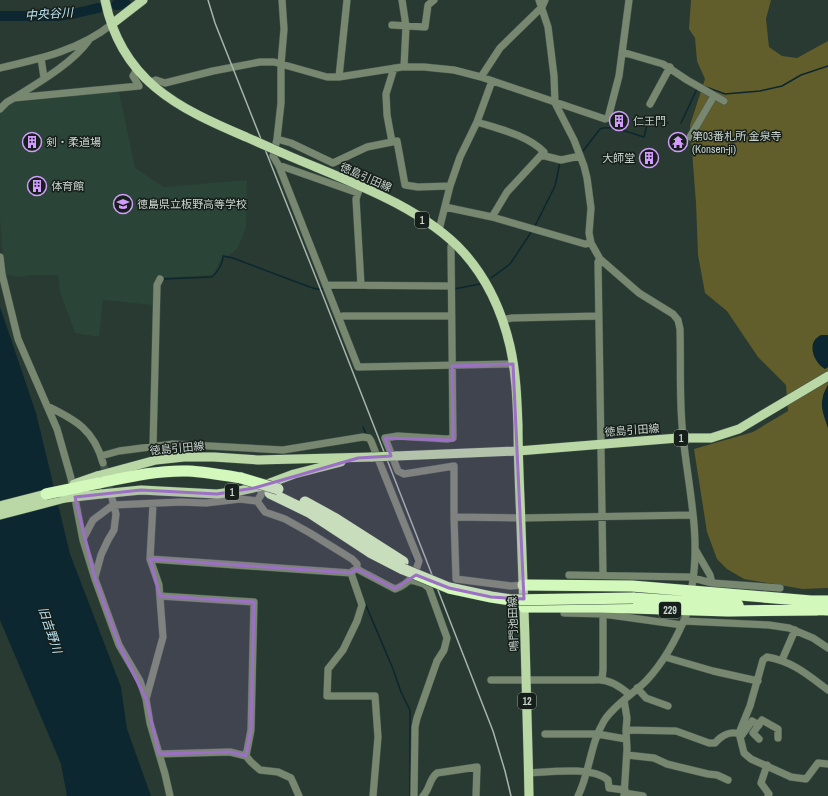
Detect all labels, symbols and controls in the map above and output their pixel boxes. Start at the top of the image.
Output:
water label: 中央谷川 [24,4,75,24]
building icon: 仁王門 [608,110,630,132]
place label: 仁王門 [633,114,666,128]
place label: 第03番札所 金泉寺 (Konsen-ji) [692,129,782,156]
building icon: 剣・柔道場 [21,131,43,153]
temple icon: 第03番札所 金泉寺 (Konsen-ji) [667,131,689,153]
place label: 剣・柔道場 [46,135,101,149]
building icon: 大師堂 [638,147,660,169]
place label: 大師堂 [602,151,635,165]
street label: 徳島引田線 [338,159,394,195]
building icon: 体育館 [26,175,48,197]
place label: 体育館 [51,179,84,193]
school or university icon: 徳島県立板野高等学校 [112,193,134,215]
place label: 徳島県立板野高等学校 [137,197,247,211]
road number: 1 [415,212,429,228]
street label: 徳島引田線 [604,421,660,439]
road number: 1 [674,430,688,446]
street label: 徳島引田線 [149,439,205,457]
road number: 1 [225,484,239,500]
street label: 鳴門池田線 [505,596,521,652]
road number: 229 [659,602,681,618]
water label: 旧吉野川 [35,605,66,657]
road number: 12 [518,693,536,709]

